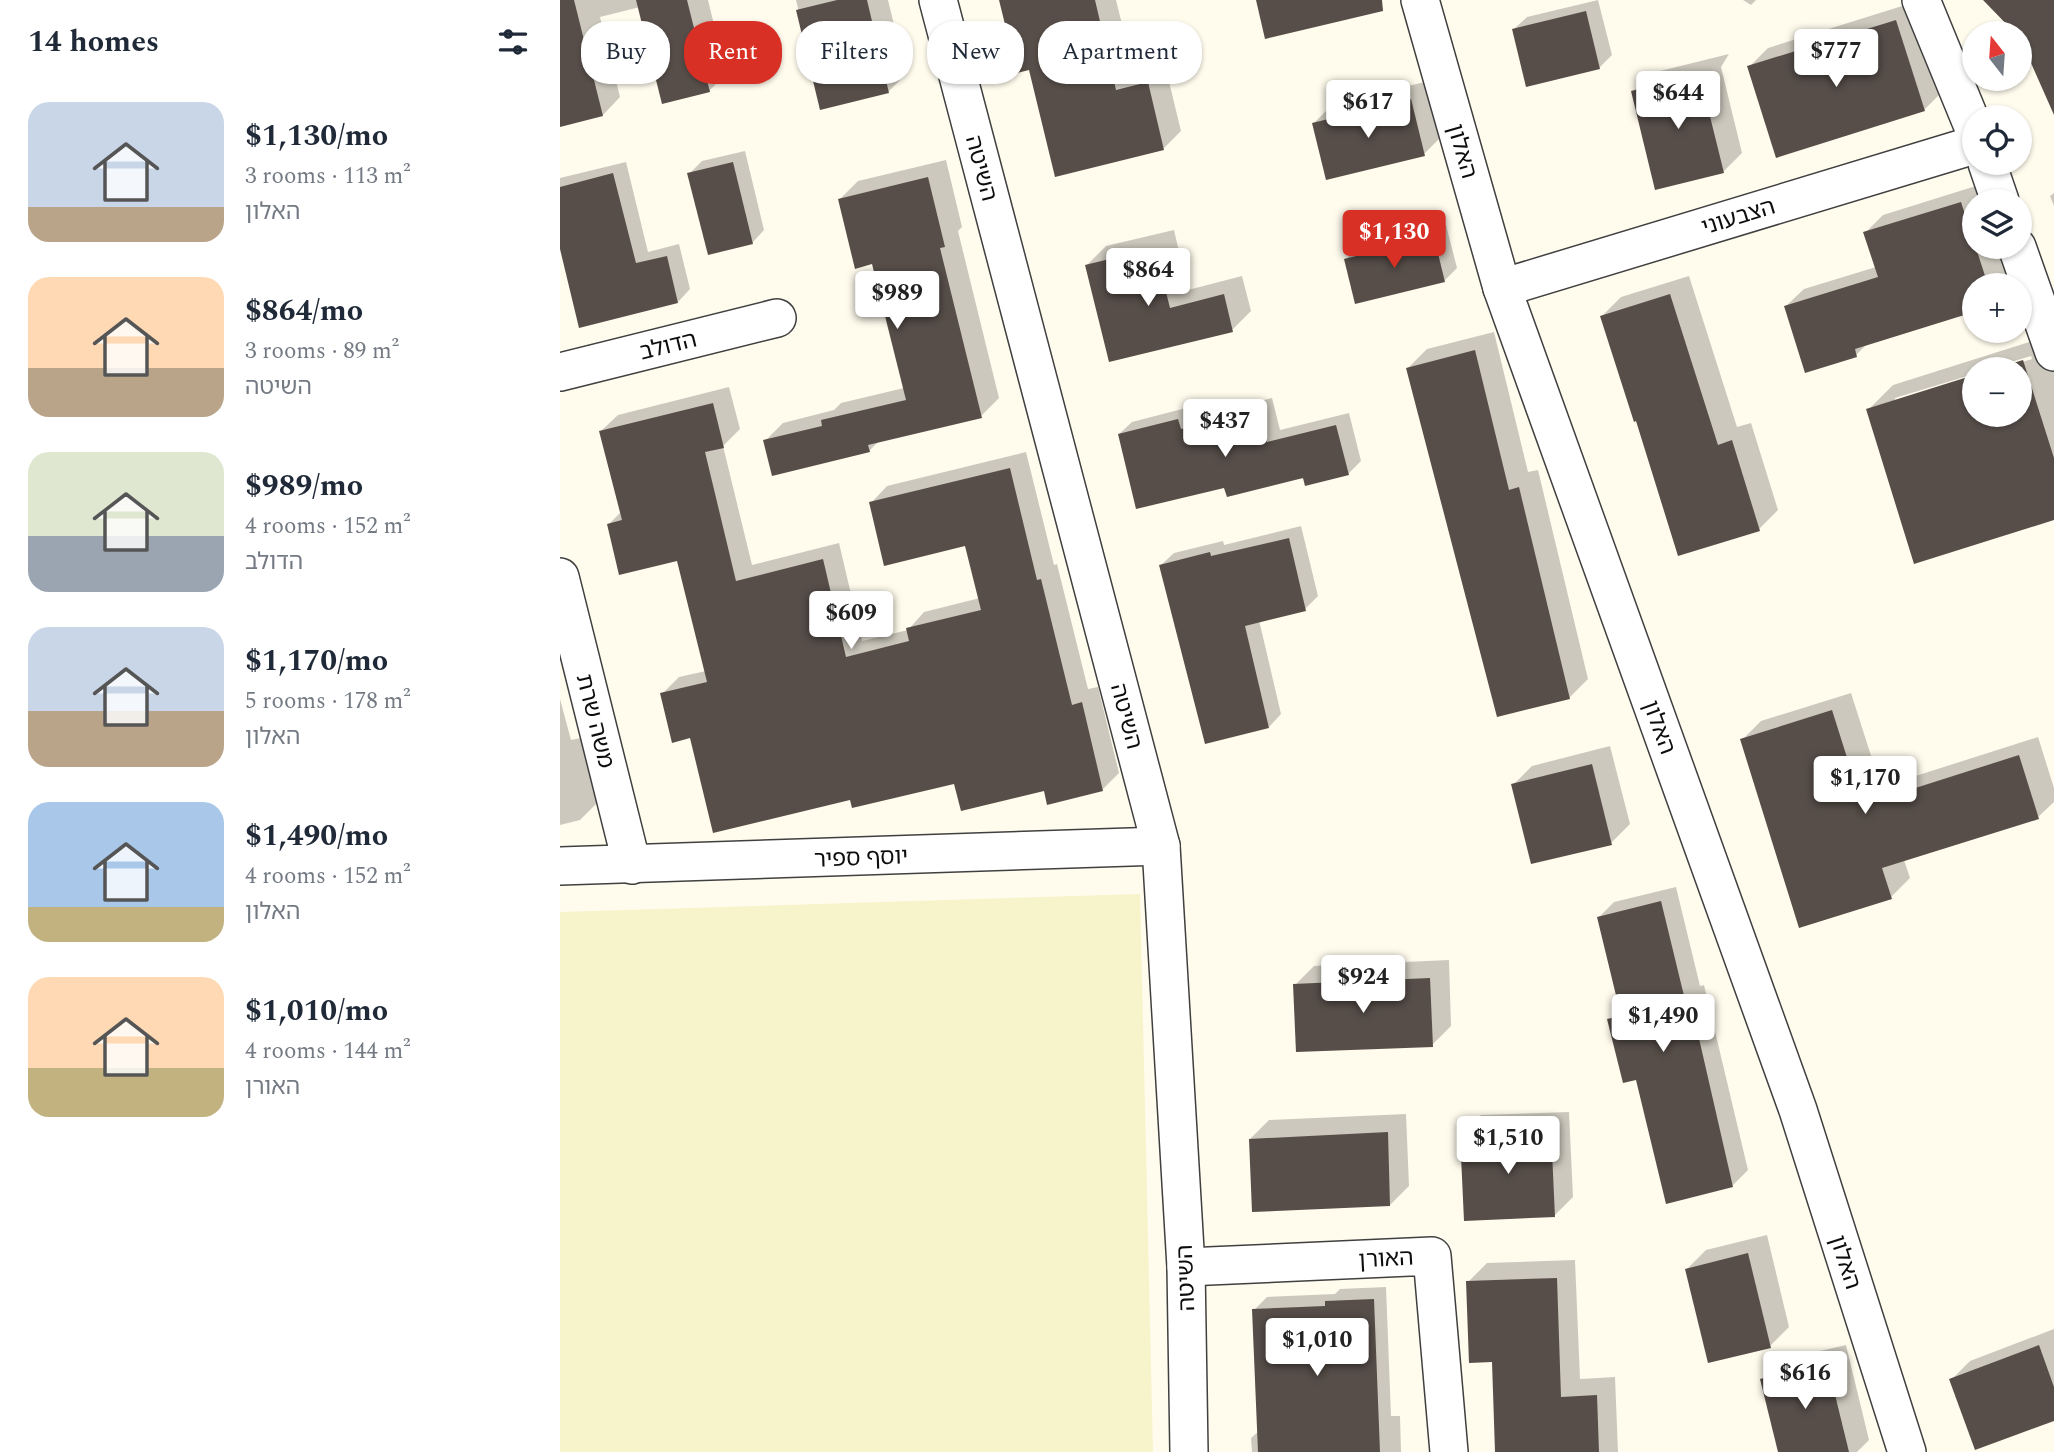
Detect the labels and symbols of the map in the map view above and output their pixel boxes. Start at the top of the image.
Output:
north arrow [1962,21,2032,91]
pin: $777 [1795,29,1877,89]
pin: $644 [1637,72,1719,131]
pin: $617 [1327,80,1409,140]
street label: האלון [1437,120,1486,183]
street label: השיטה [955,132,1006,205]
street label: הצבעוני [1697,190,1780,245]
pin: $1,130 [1337,210,1451,270]
pin: $864 [1107,248,1189,308]
pin: $989 [856,272,938,331]
street label: הדולב [636,322,701,370]
pin: $437 [1184,400,1266,459]
pin: $609 [810,592,892,651]
street label: משה שרת [566,671,623,772]
street label: השיטה [1100,680,1151,753]
street label: האלון [1633,696,1684,759]
pin: $1,170 [1808,756,1922,816]
street label: יוסף ספיר [813,839,909,878]
pin: $924 [1322,956,1404,1015]
pin: $1,490 [1606,995,1720,1054]
pin: $1,510 [1451,1116,1565,1176]
street label: האלון [1819,1231,1870,1294]
street label: האורן [1358,1241,1415,1278]
street label: השיטה [1168,1244,1205,1312]
pin: $1,010 [1260,1318,1374,1378]
pin: $616 [1764,1352,1846,1411]

